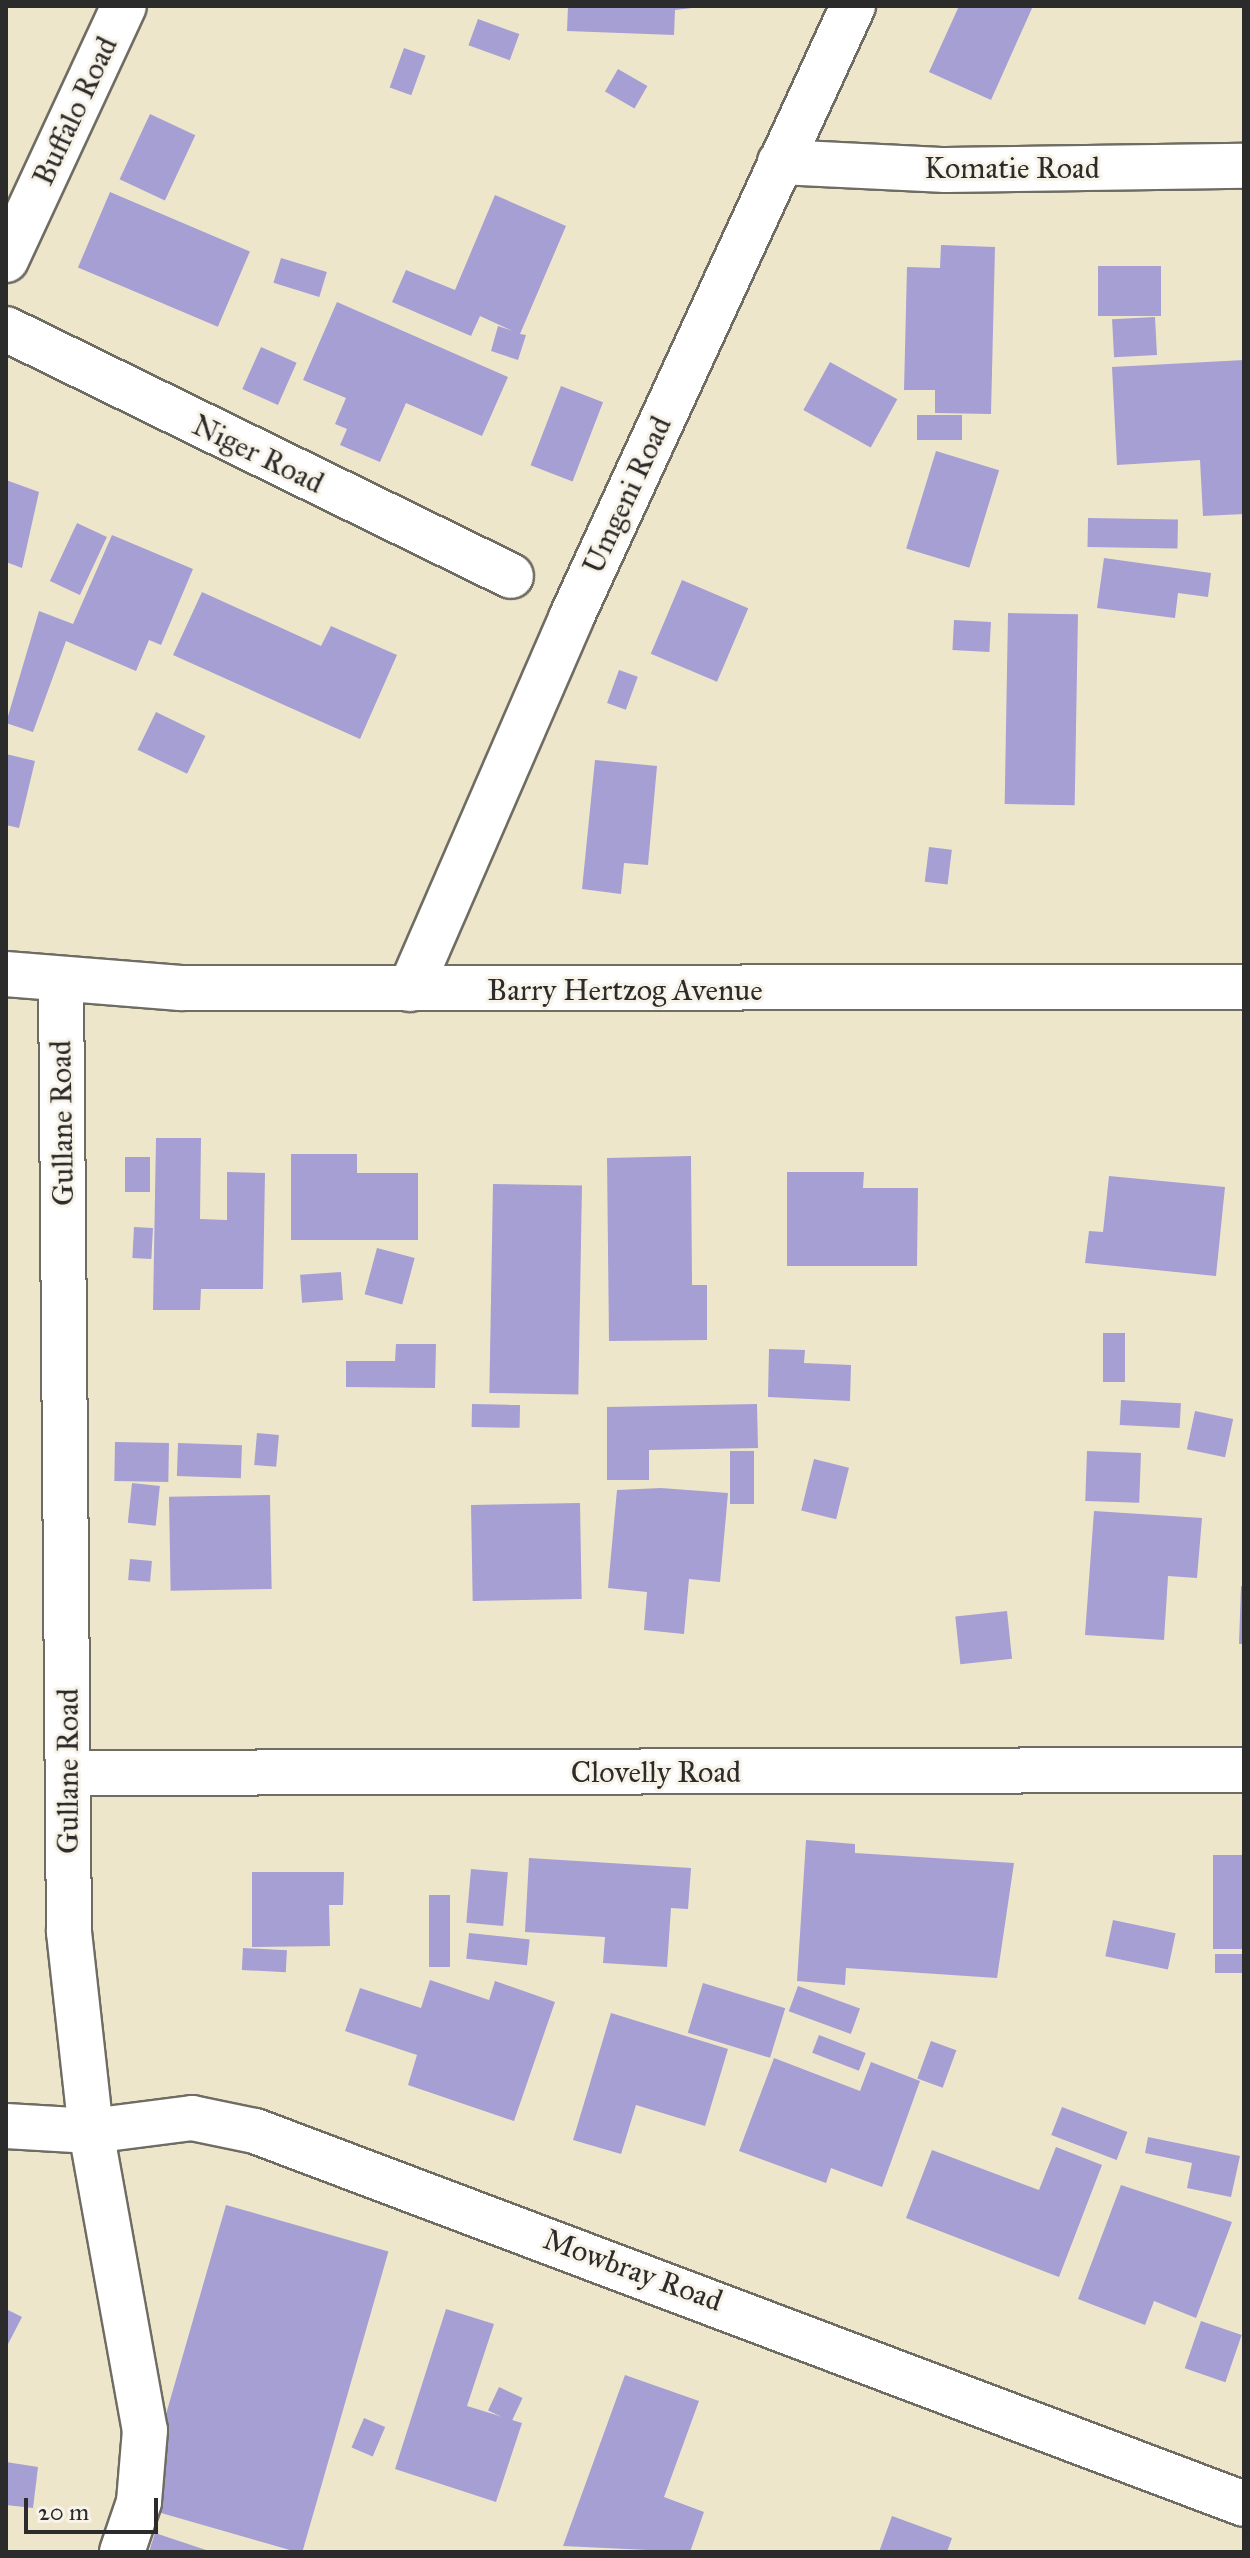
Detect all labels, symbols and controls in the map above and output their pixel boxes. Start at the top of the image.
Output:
street label: Buffalo Road [25,31,125,191]
street label: Komatie Road [924,150,1100,186]
street label: Niger Road [186,407,330,501]
street label: Umgeni Road [575,411,679,579]
street label: Barry Hertzog Avenue [487,972,763,1008]
street label: Gullane Road [43,1040,81,1206]
street label: Gullane Road [50,1688,86,1854]
street label: Clovelly Road [571,1754,741,1790]
street label: Mowbray Road [539,2221,727,2319]
scale bar [28,2482,162,2532]
text: 20 m [38,2497,89,2527]

